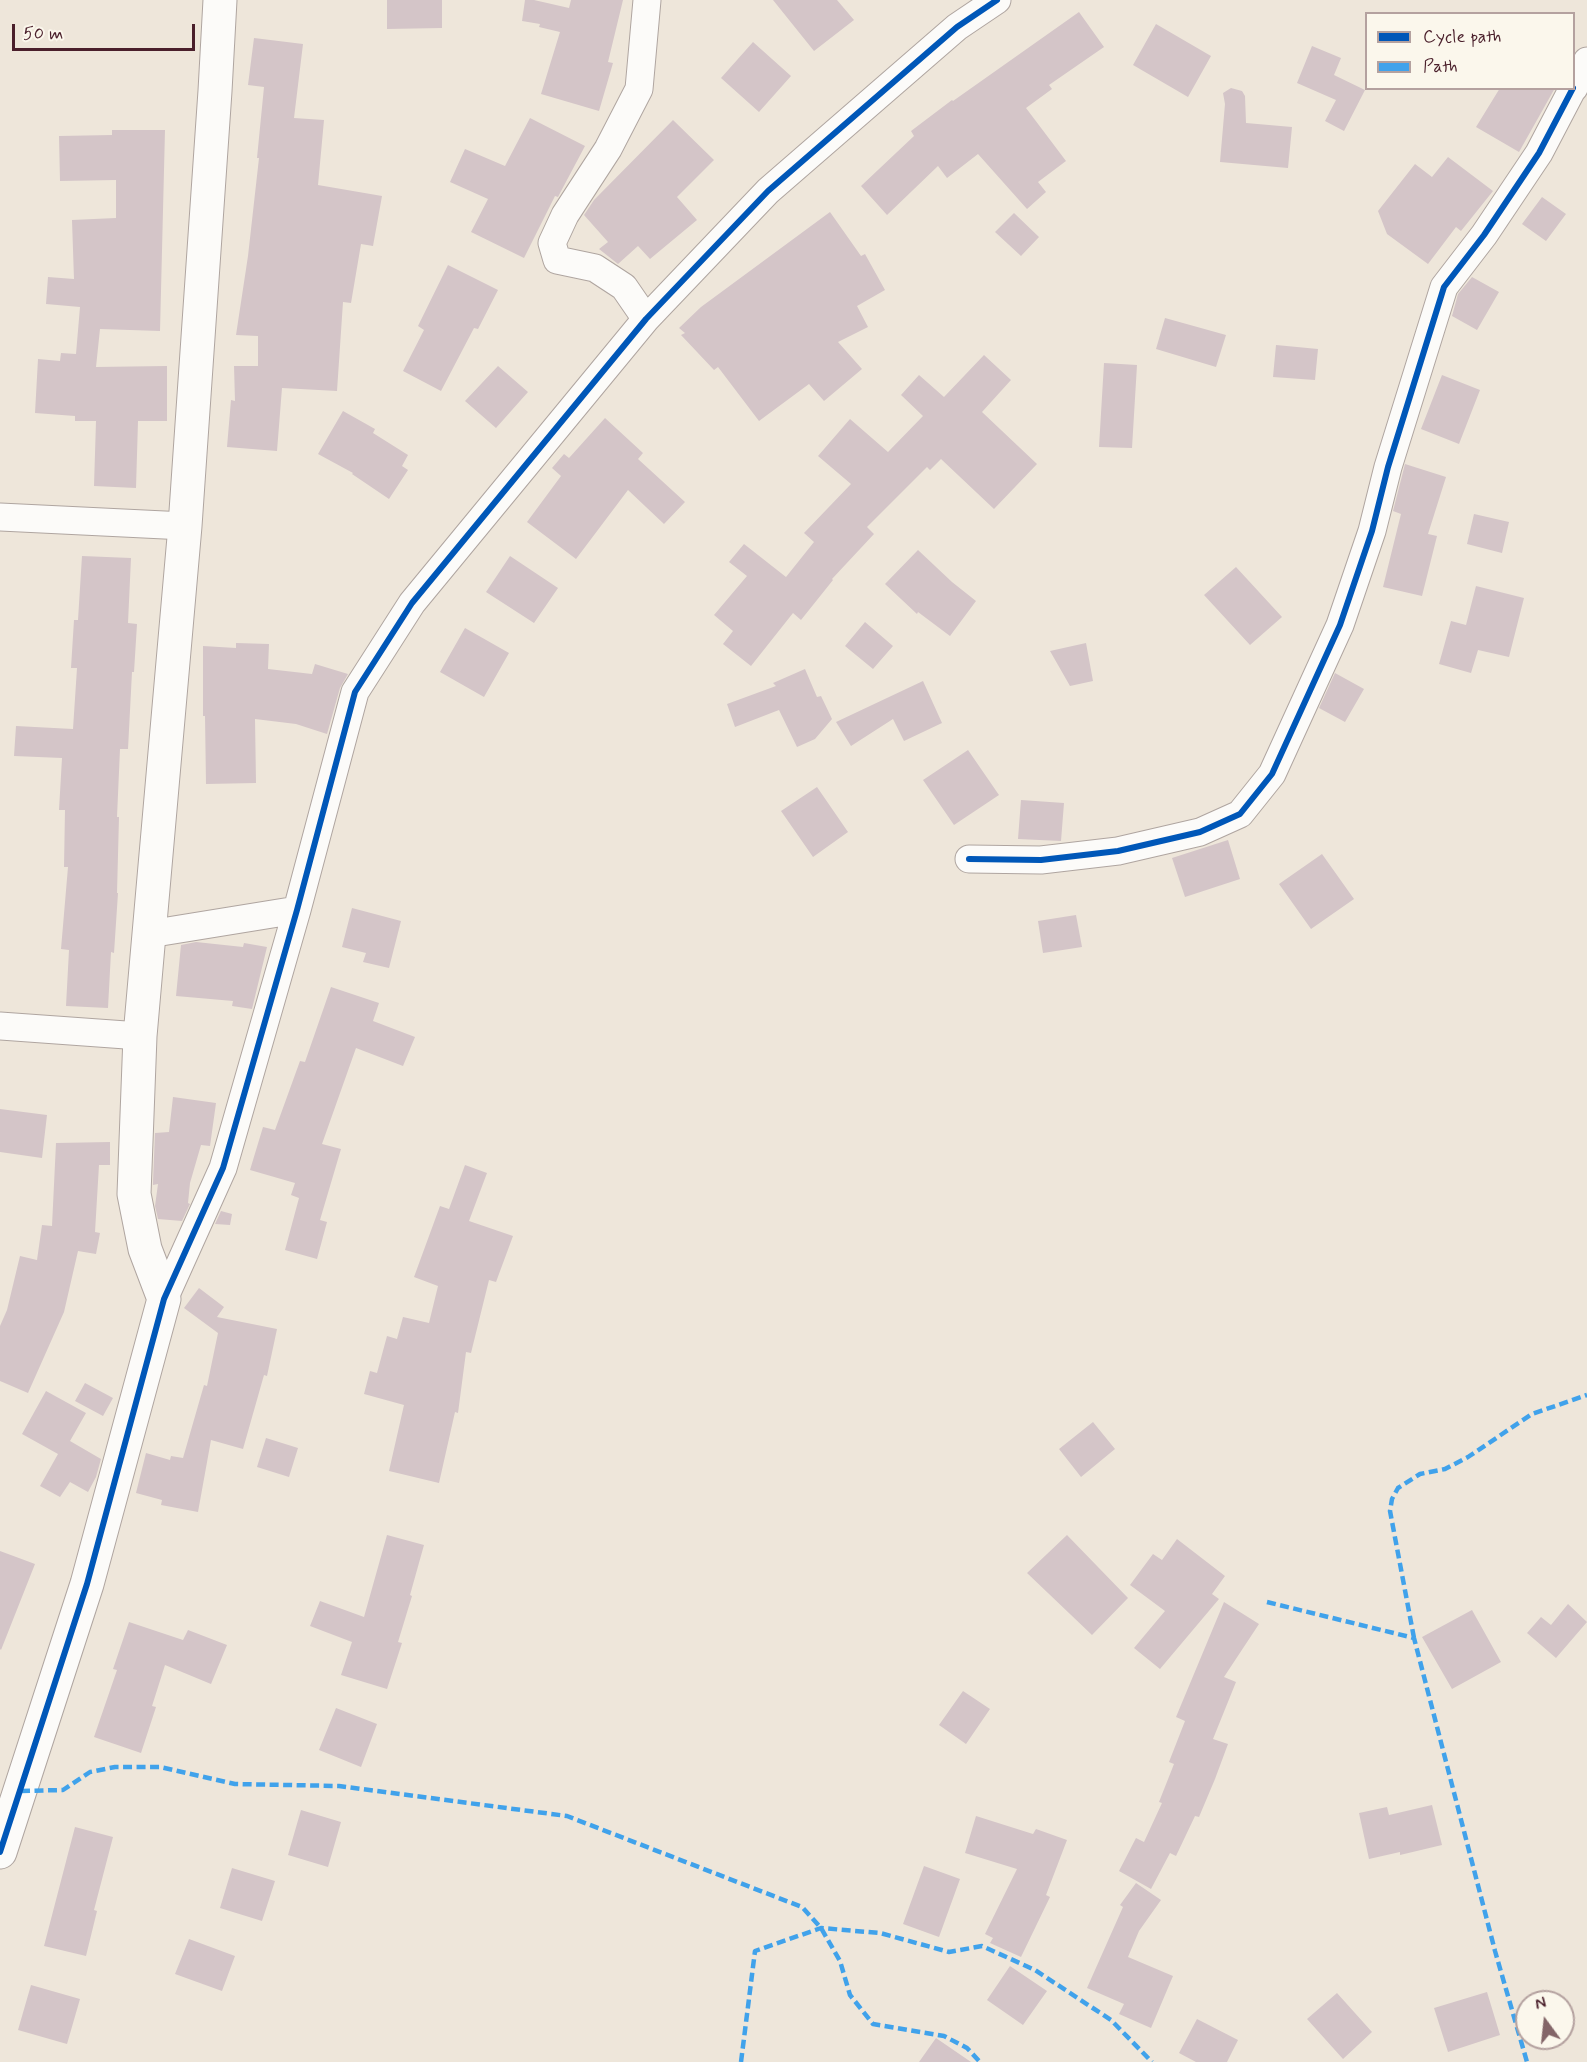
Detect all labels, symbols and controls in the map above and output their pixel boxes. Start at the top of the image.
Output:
scale bar [15,12,198,50]
legend [1365,12,1575,90]
text: 50 m [23,22,63,46]
text: Cycle path [1423,25,1501,49]
text: Path [1423,55,1458,79]
north arrow [1515,1990,1575,2050]
text: N [1533,1993,1549,2016]

